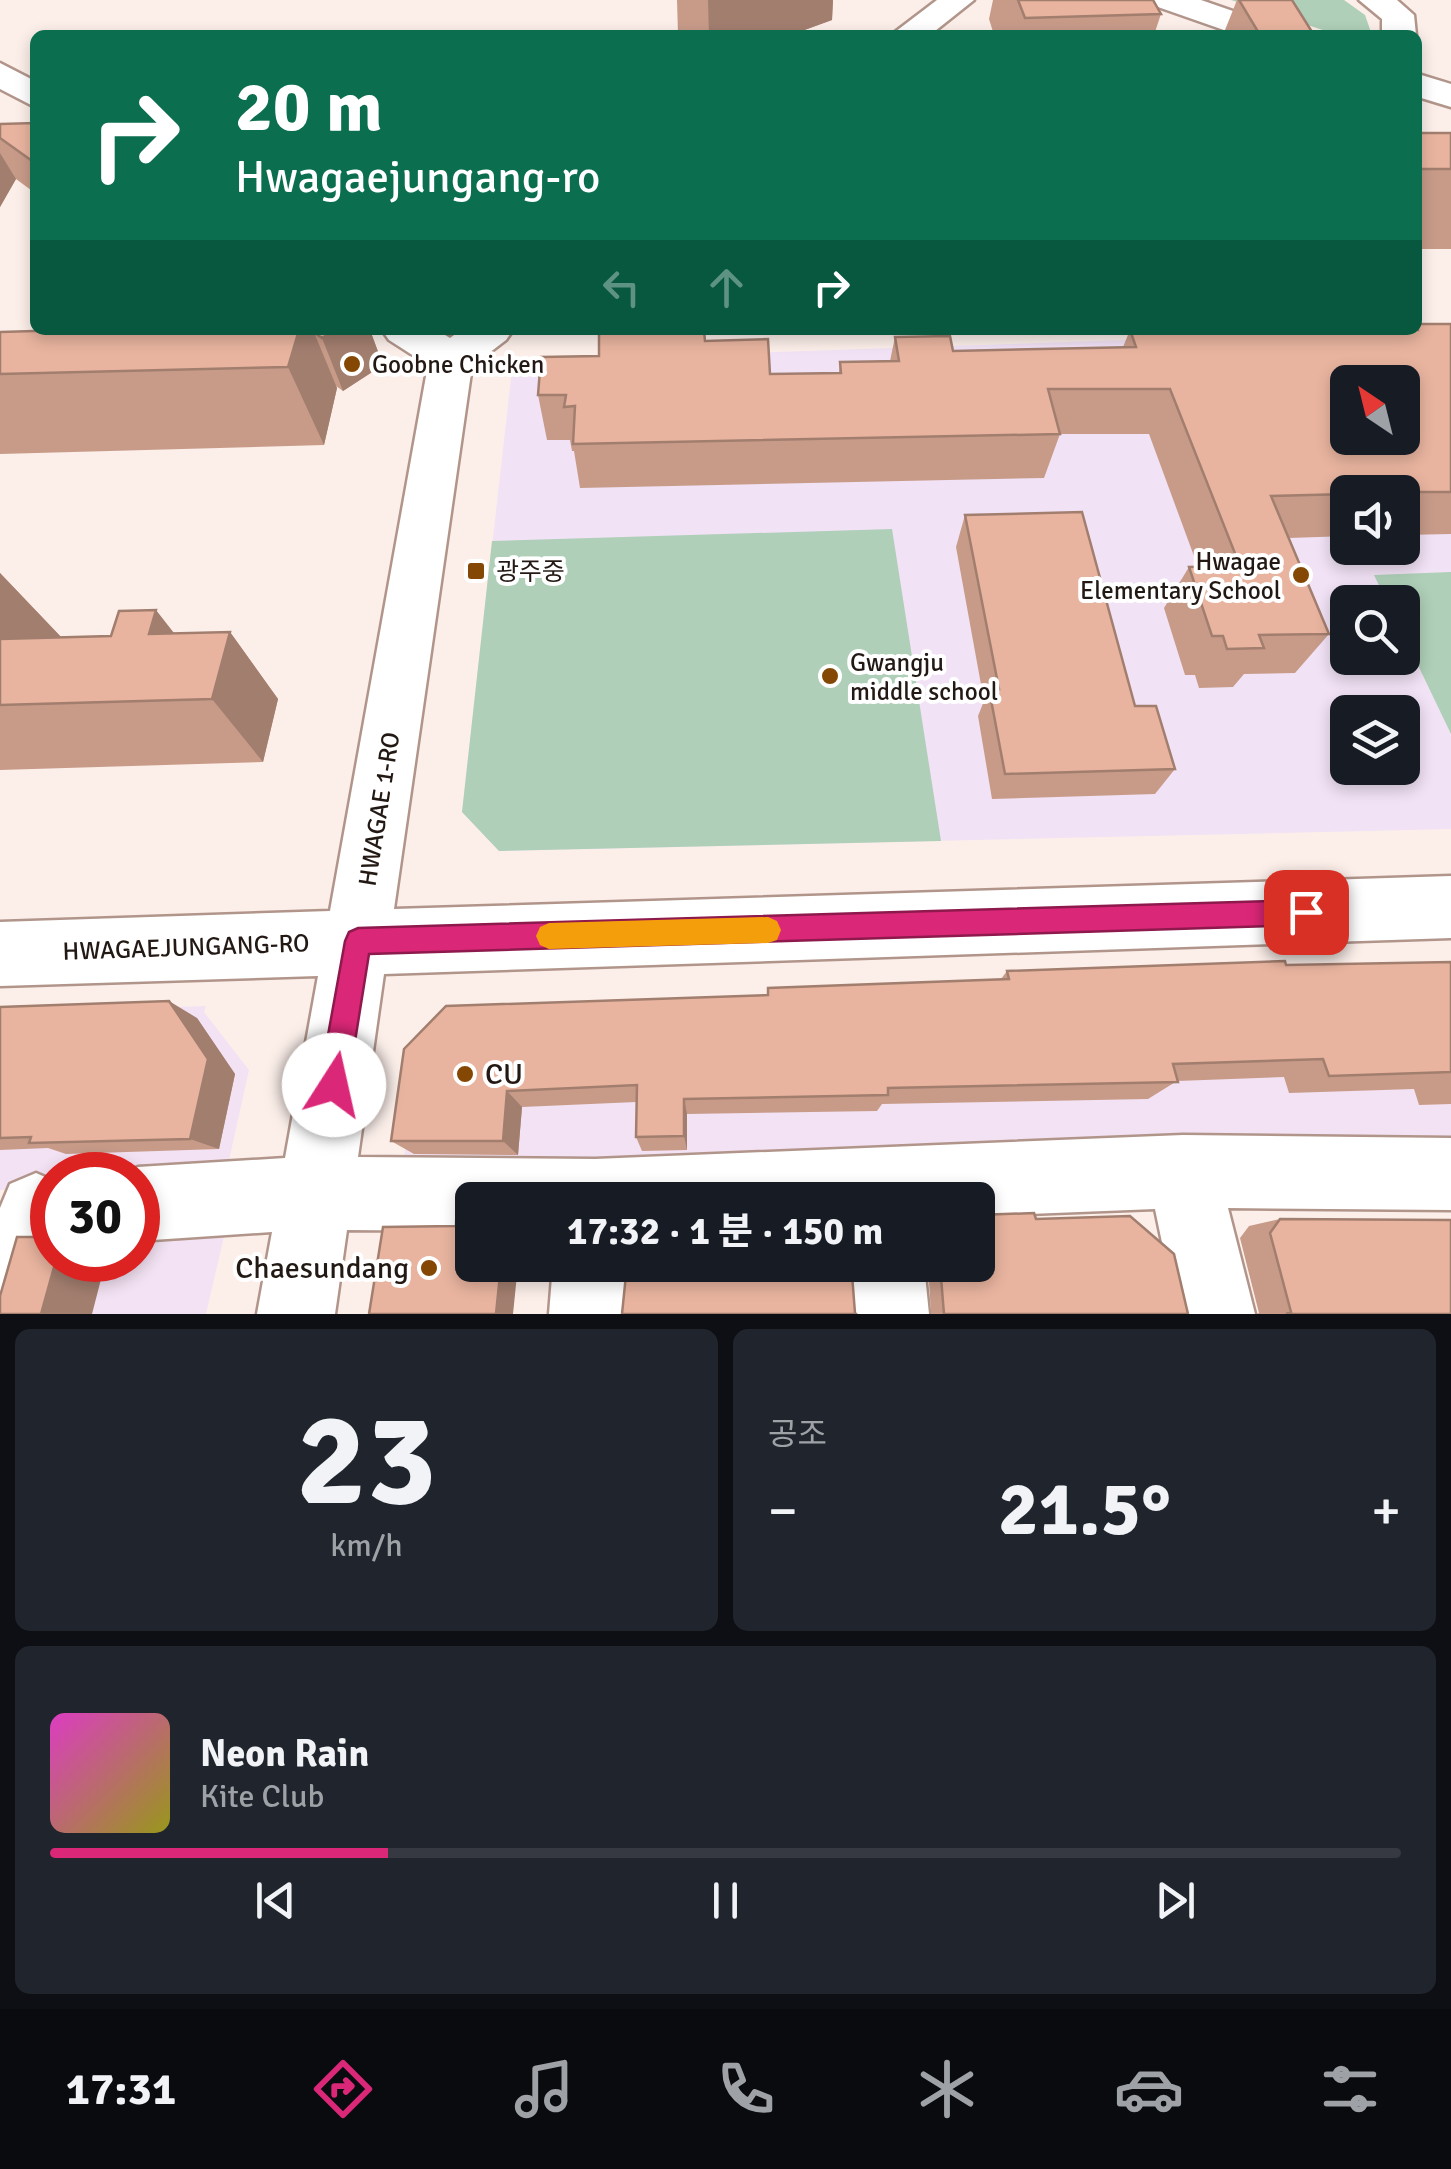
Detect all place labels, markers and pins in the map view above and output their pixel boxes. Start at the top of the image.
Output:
place label: Goobne Chicken [372,349,544,380]
marker: Goobne Chicken [341,353,363,375]
place label: Hwagae Elementary School [1080,546,1281,606]
place label: 광주중 [496,556,565,587]
marker: 광주중 [465,560,487,582]
marker: Hwagae Elementary School [1290,564,1312,586]
place label: Gwangju middle school [850,647,998,707]
marker: Gwangju middle school [819,665,841,687]
pin [1264,870,1349,955]
place label: CU [485,1056,523,1093]
marker: CU [454,1063,476,1085]
place label: Chaesundang [235,1250,409,1287]
marker: Chaesundang [418,1257,440,1279]

